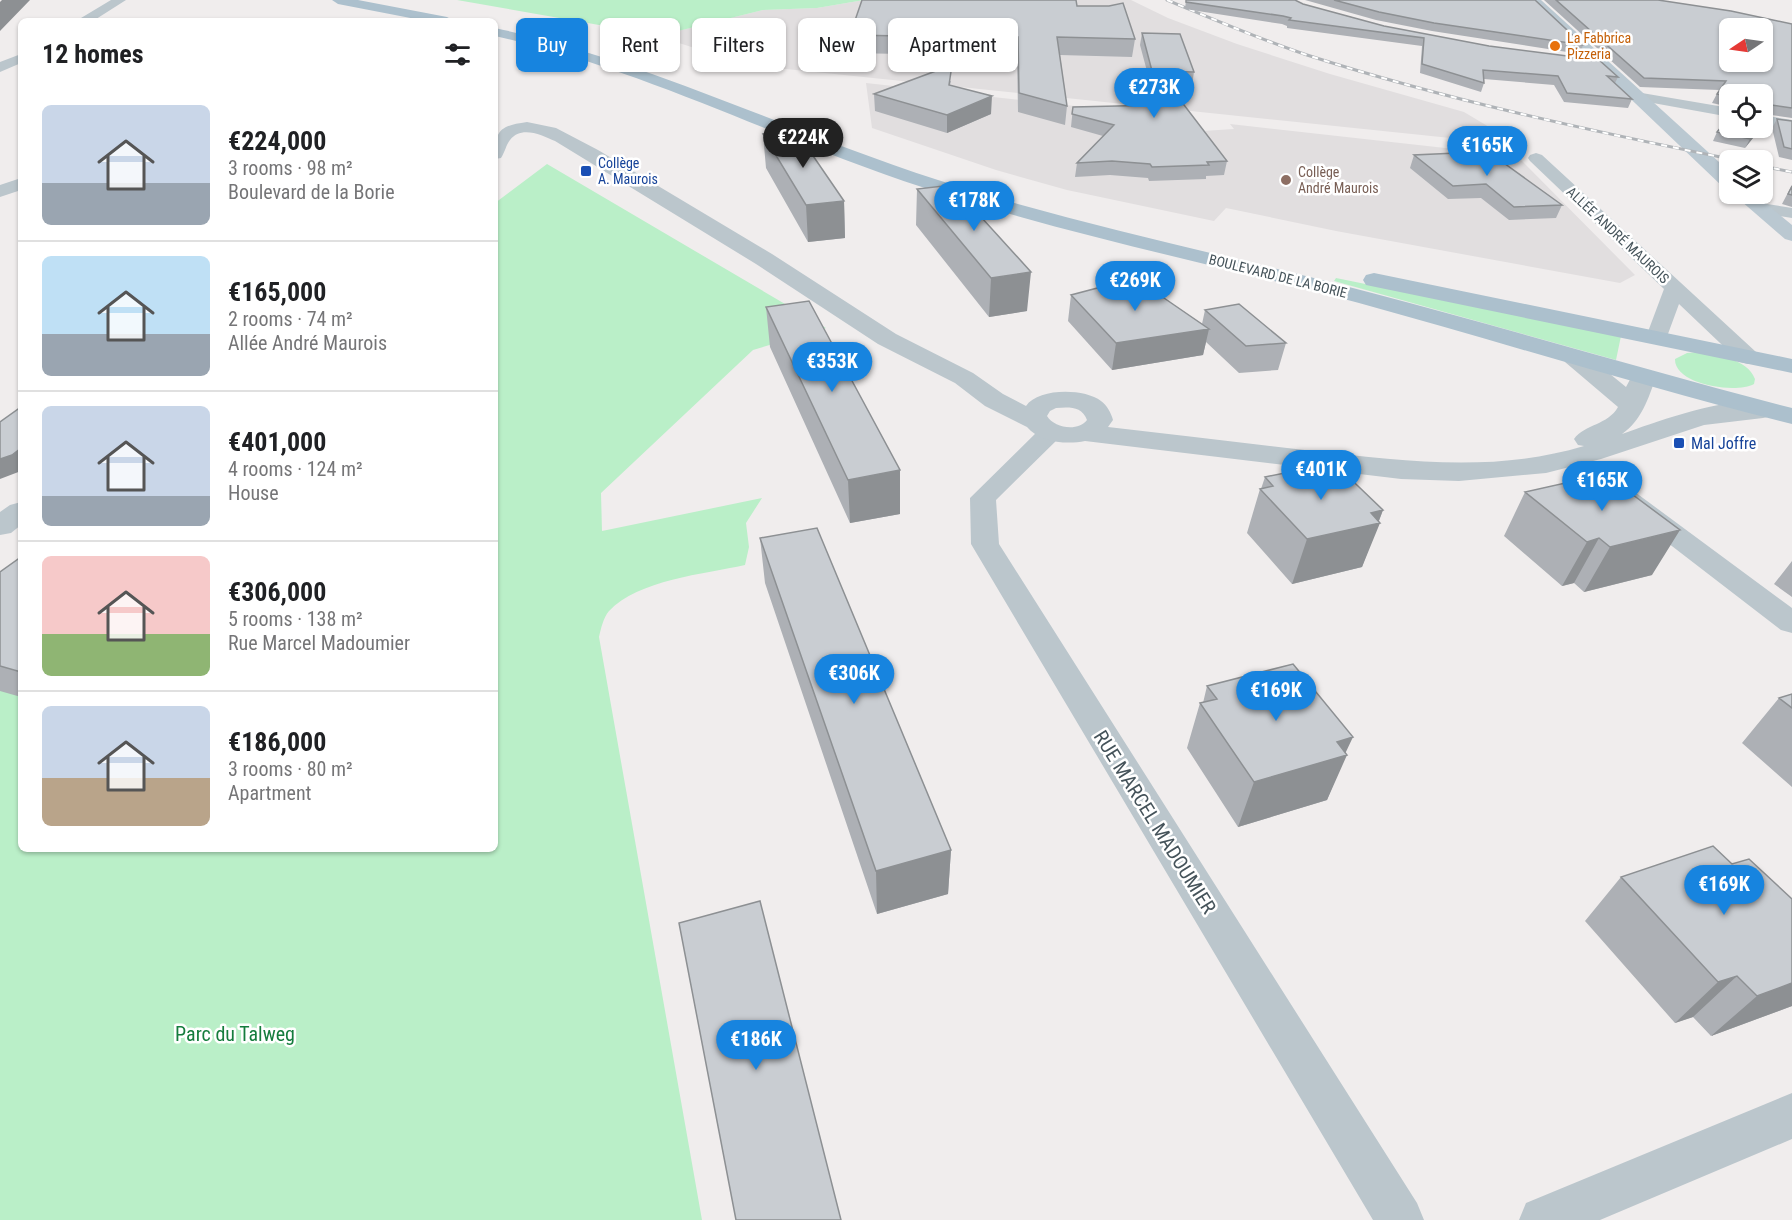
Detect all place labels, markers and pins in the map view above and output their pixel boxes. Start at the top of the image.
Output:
place label: La Fabbrica Pizzeria [1567,30,1631,62]
marker: La Fabbrica Pizzeria [1548,39,1562,53]
pin: €273K [1112,68,1196,119]
pin: €224K [761,118,845,169]
pin: €165K [1445,126,1529,177]
place label: Collège A. Maurois [598,155,658,187]
marker: Collège A. Maurois [579,164,593,178]
place label: Collège André Maurois [1298,164,1379,196]
marker: Collège André Maurois [1279,173,1293,187]
pin: €178K [932,181,1016,232]
pin: €269K [1093,261,1177,312]
pin: €353K [790,342,874,393]
place label: Mal Joffre [1691,434,1756,453]
marker: Mal Joffre [1672,436,1686,450]
pin: €401K [1279,450,1363,501]
pin: €165K [1560,461,1644,512]
pin: €306K [812,654,896,705]
pin: €169K [1234,671,1318,722]
pin: €169K [1682,865,1766,916]
pin: €186K [714,1020,798,1071]

